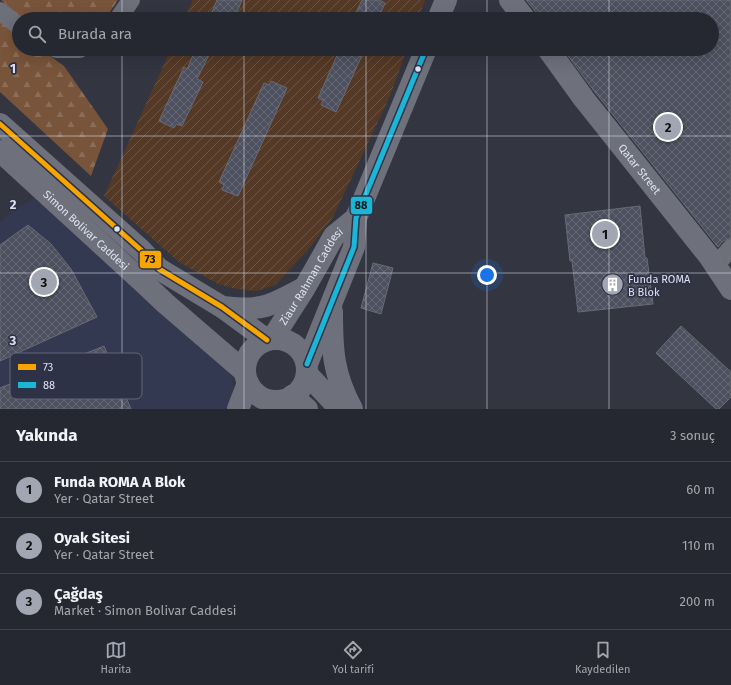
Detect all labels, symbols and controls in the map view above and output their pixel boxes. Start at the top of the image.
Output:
search box [12,12,719,56]
icon: search [26,23,48,45]
text: Burada ara [58,25,132,43]
text: 1 [10,61,16,76]
unlabelled marker [413,64,423,74]
pin: 2 [655,112,681,142]
street label: Qatar Street [616,141,664,197]
street label: Simon Bolivar Caddesi [41,188,132,273]
line badge: 88 [350,196,373,215]
text: 2 [10,197,17,212]
text: 88 [355,199,368,212]
pin: 1 [592,219,618,249]
unlabelled marker [112,224,122,234]
street label: Ziaur Rahman Caddesi [276,225,346,327]
line badge: 73 [139,250,162,269]
text: 73 [145,253,156,266]
your location [477,265,497,285]
pin: 3 [31,267,57,297]
building icon: Funda ROMA B Blok [600,272,626,298]
place label: Funda ROMA B Blok [628,273,691,299]
text: 3 [9,333,17,348]
legend [10,353,142,399]
text: 73 [43,361,53,374]
text: 88 [43,379,55,392]
text: Yakında [16,425,77,446]
text: 3 sonuç [670,428,715,443]
text: Funda ROMA A Blok [54,473,185,491]
text: 1 [26,482,32,497]
text: 60 m [686,482,715,497]
text: Yer · Qatar Street [54,491,154,506]
text: Oyak Sitesi [54,529,130,547]
text: 2 [26,538,32,553]
text: 110 m [682,538,715,553]
text: Yer · Qatar Street [54,547,154,562]
text: Çağdaş [54,585,103,603]
text: 3 [26,594,32,609]
text: 200 m [679,594,715,609]
text: Market · Simon Bolivar Caddesi [54,603,236,618]
tab: Harita [100,639,131,676]
tab: Yol tarifi [332,639,374,676]
tab: Kaydedilen [575,639,631,676]

